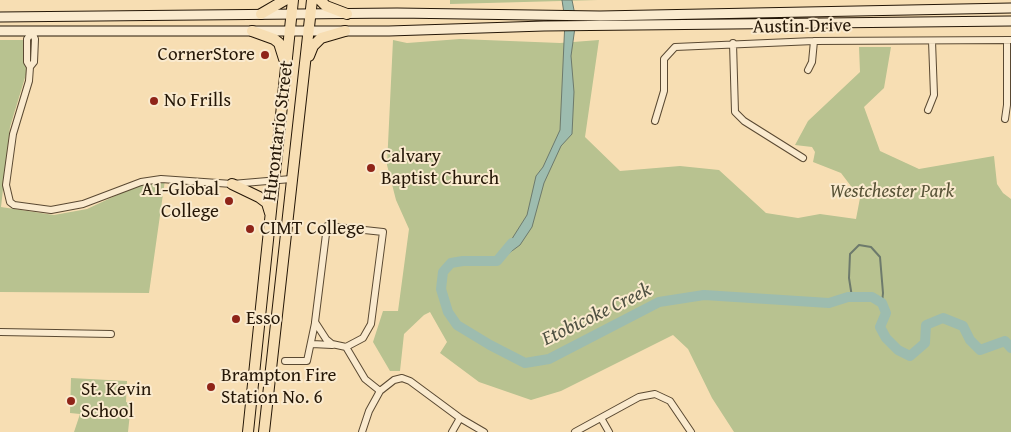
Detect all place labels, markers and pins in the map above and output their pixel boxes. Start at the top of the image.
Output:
place label: CornerStore [158,44,255,66]
marker: CornerStore [259,49,271,61]
place label: No Frills [164,90,231,112]
marker: No Frills [148,95,160,107]
place label: Calvary Baptist Church [381,146,499,190]
marker: Calvary Baptist Church [365,162,377,174]
place label: A1-Global College [141,179,219,223]
marker: A1-Global College [223,195,235,207]
place label: CIMT College [260,218,365,240]
marker: CIMT College [244,223,256,235]
place label: Esso [246,308,280,330]
marker: Esso [230,313,242,325]
place label: Brampton Fire Station No. 6 [221,365,336,409]
place label: St. Kevin School [81,379,151,423]
marker: Brampton Fire Station No. 6 [205,381,217,393]
marker: St. Kevin School [65,395,77,407]

